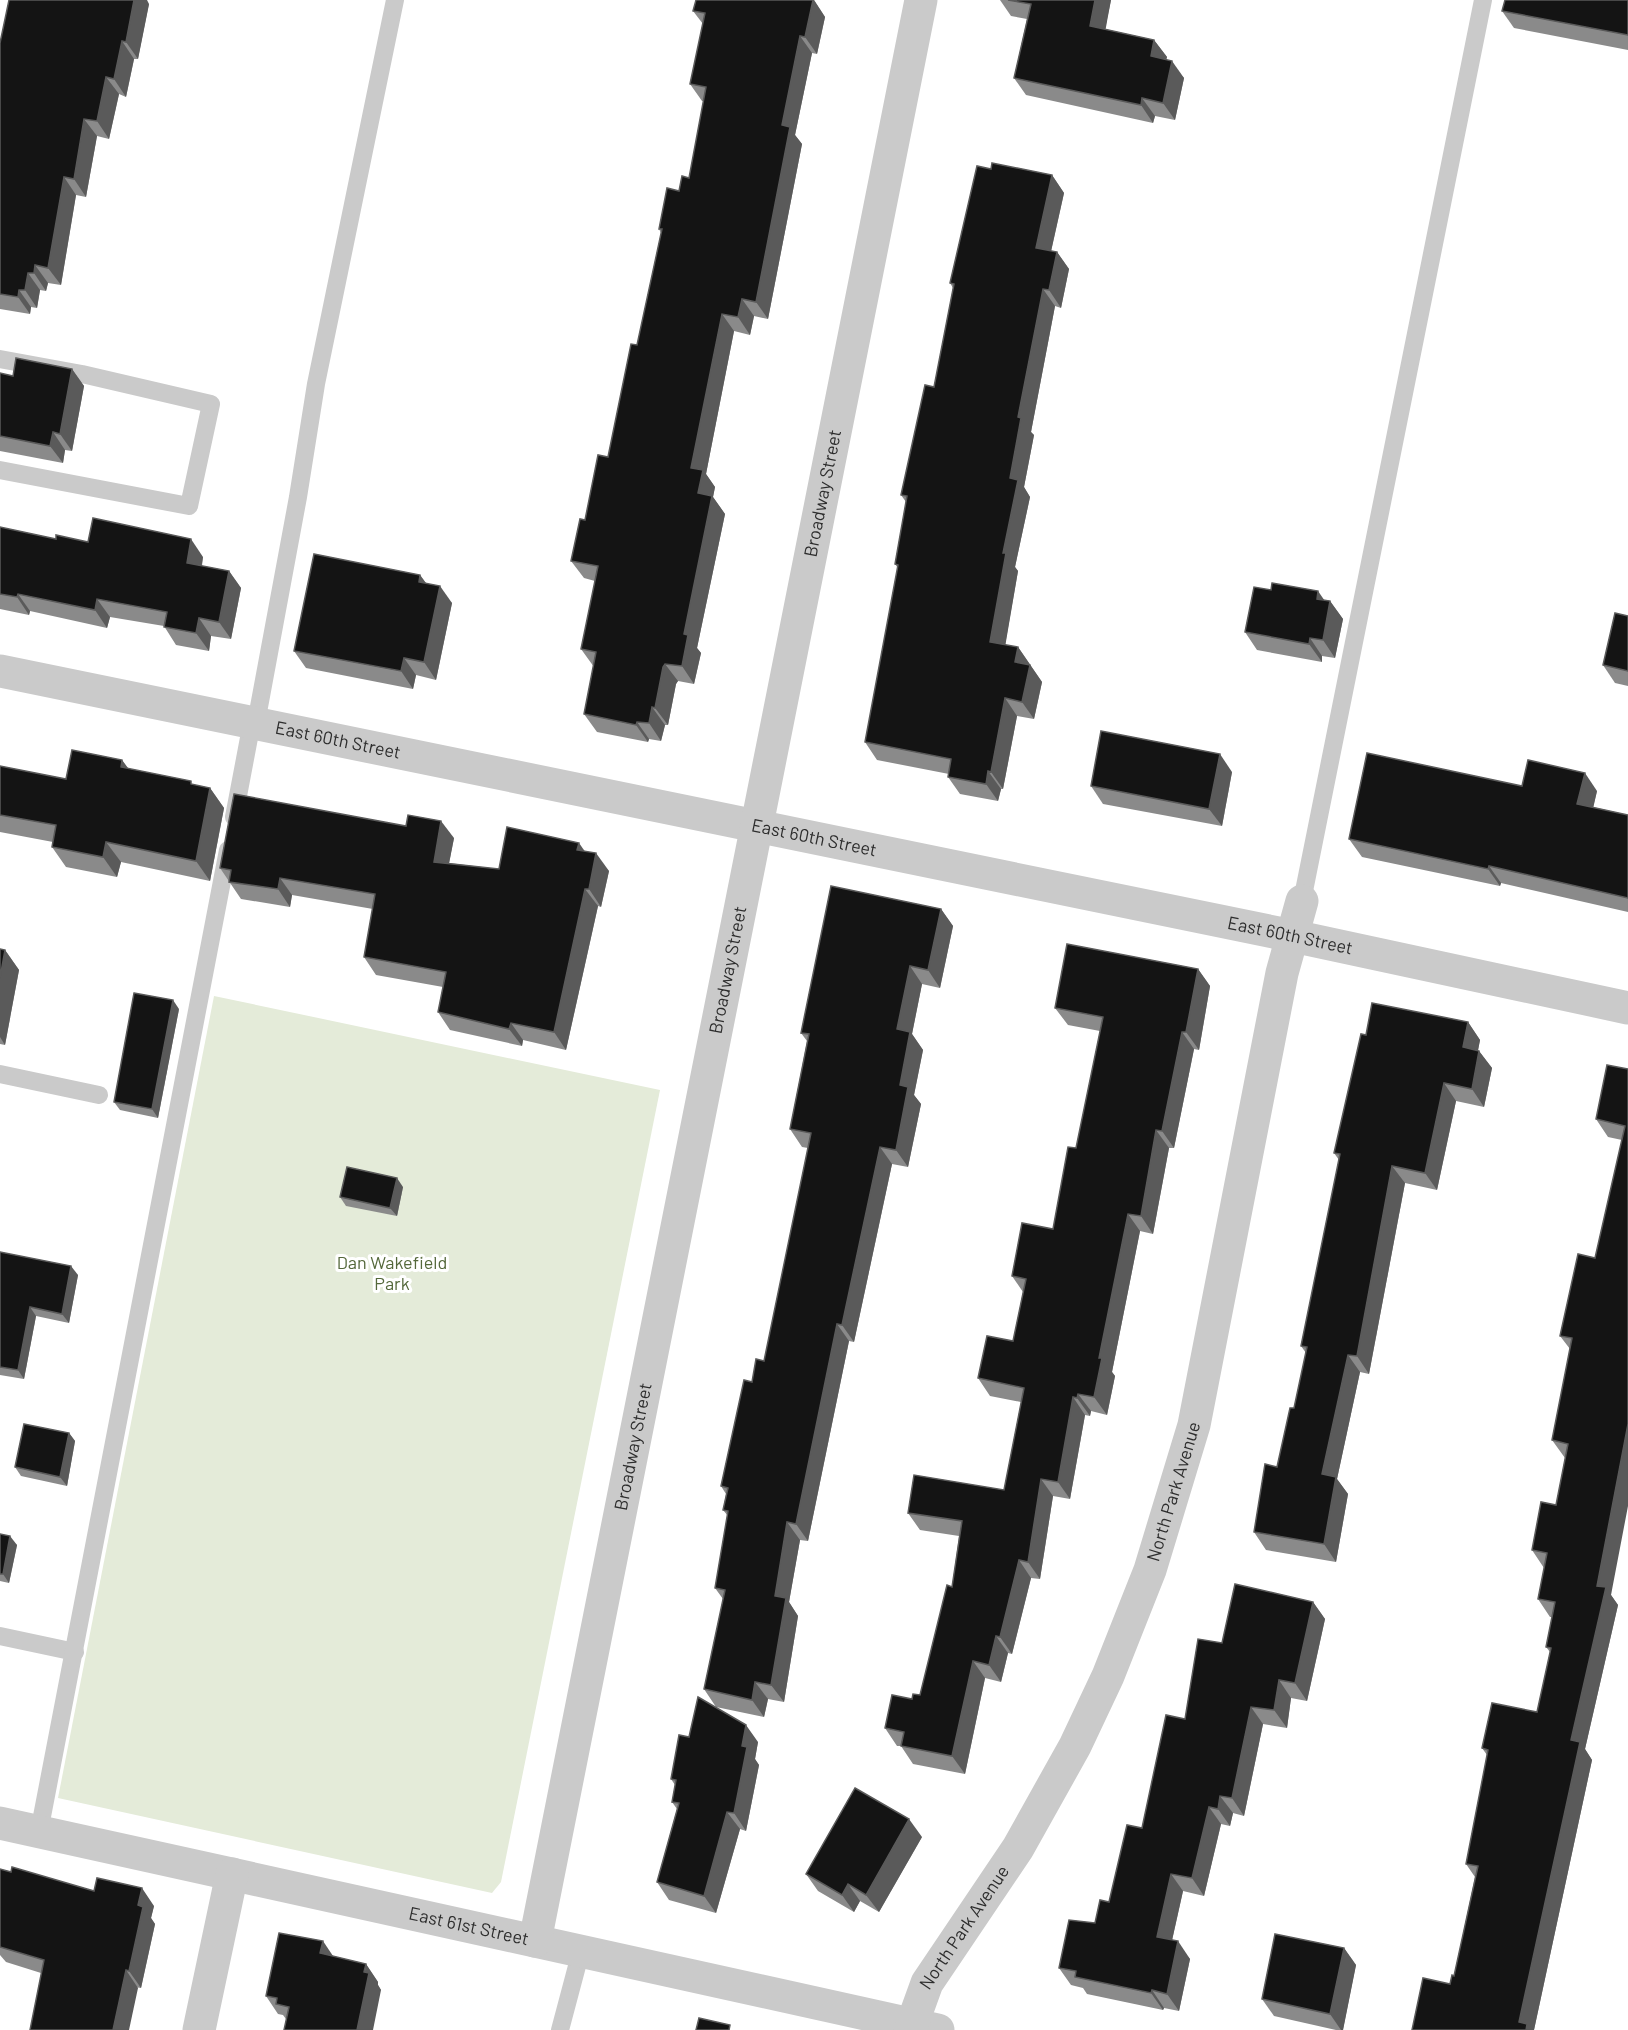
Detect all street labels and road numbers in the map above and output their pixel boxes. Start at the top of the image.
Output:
street label: Broadway Street [798,427,845,559]
street label: East 60th Street [274,716,403,763]
street label: East 60th Street [750,813,879,860]
street label: Broadway Street [704,904,751,1036]
street label: East 60th Street [1226,911,1355,959]
street label: Broadway Street [609,1381,656,1512]
street label: North Park Avenue [1141,1419,1204,1564]
street label: North Park Avenue [914,1861,1013,1993]
street label: East 61st Street [407,1902,531,1949]

